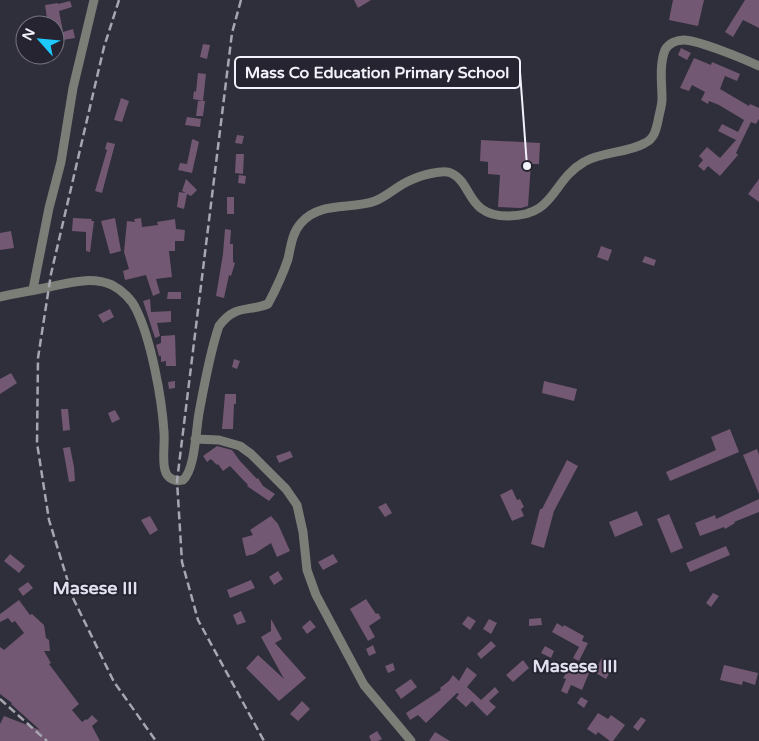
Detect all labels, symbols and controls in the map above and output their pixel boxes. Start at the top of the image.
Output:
north arrow [15,15,65,65]
text: N [19,25,39,43]
callout: Mass Co Education Primary School [235,57,520,88]
text: Mass Co Education Primary School [245,63,509,83]
district label: Masese III [52,577,138,599]
district label: Masese III [532,655,618,677]

